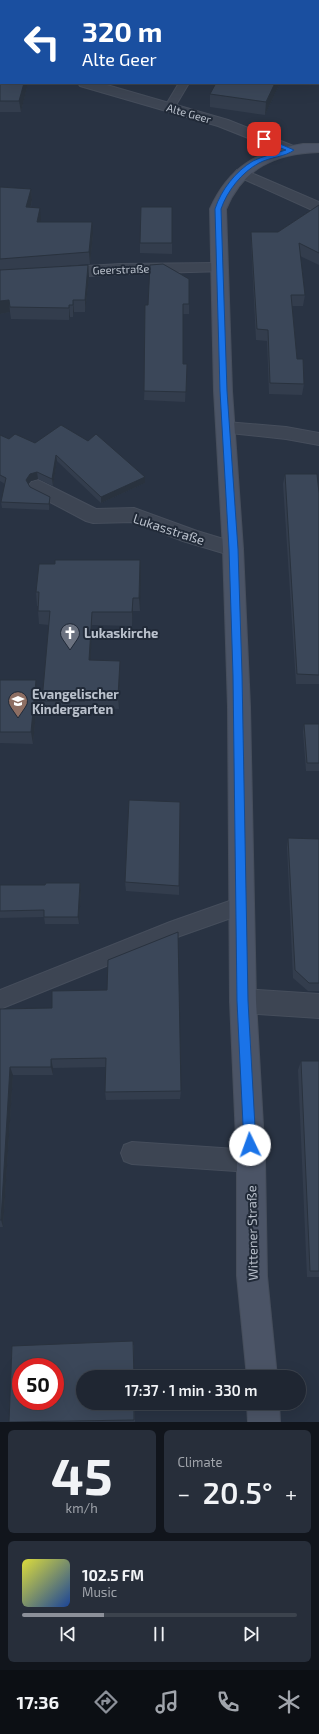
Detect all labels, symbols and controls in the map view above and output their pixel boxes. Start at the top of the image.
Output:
text: 320 m [82,14,163,48]
icon: left [16,16,68,68]
text: Alte Geer [82,48,157,70]
street label: Alte Geer [165,100,213,126]
pin [247,122,281,156]
icon: arrive [253,128,275,150]
street label: Geerstraße [92,262,150,276]
street label: Lukasstraße [131,510,207,548]
church icon: Lukaskirche [59,622,81,650]
place label: Lukaskirche [84,625,158,641]
place label: Evangelischer Kindergarten [32,686,119,717]
school or university icon: Evangelischer Kindergarten [7,690,29,718]
position arrow [229,1124,271,1166]
street label: Wittener Straße [243,1185,261,1281]
speed limit sign: 50 [12,1358,64,1410]
text: 17:37 · 1 min · 330 m [125,1381,257,1399]
text: 45 [51,1443,113,1505]
text: Climate [178,1454,222,1470]
text: 20.5° [203,1474,273,1510]
text: − [178,1480,190,1506]
text: + [285,1480,297,1506]
text: km/h [66,1500,98,1516]
text: 102.5 FM [82,1566,144,1584]
text: Music [82,1584,117,1600]
icon: previous [57,1623,79,1645]
icon: pause [148,1623,170,1645]
icon: next [240,1623,262,1645]
icon: directions [92,1688,120,1716]
icon: music [153,1688,181,1716]
icon: phone [214,1688,242,1716]
icon: climate [275,1688,303,1716]
text: 17:36 [16,1691,59,1713]

